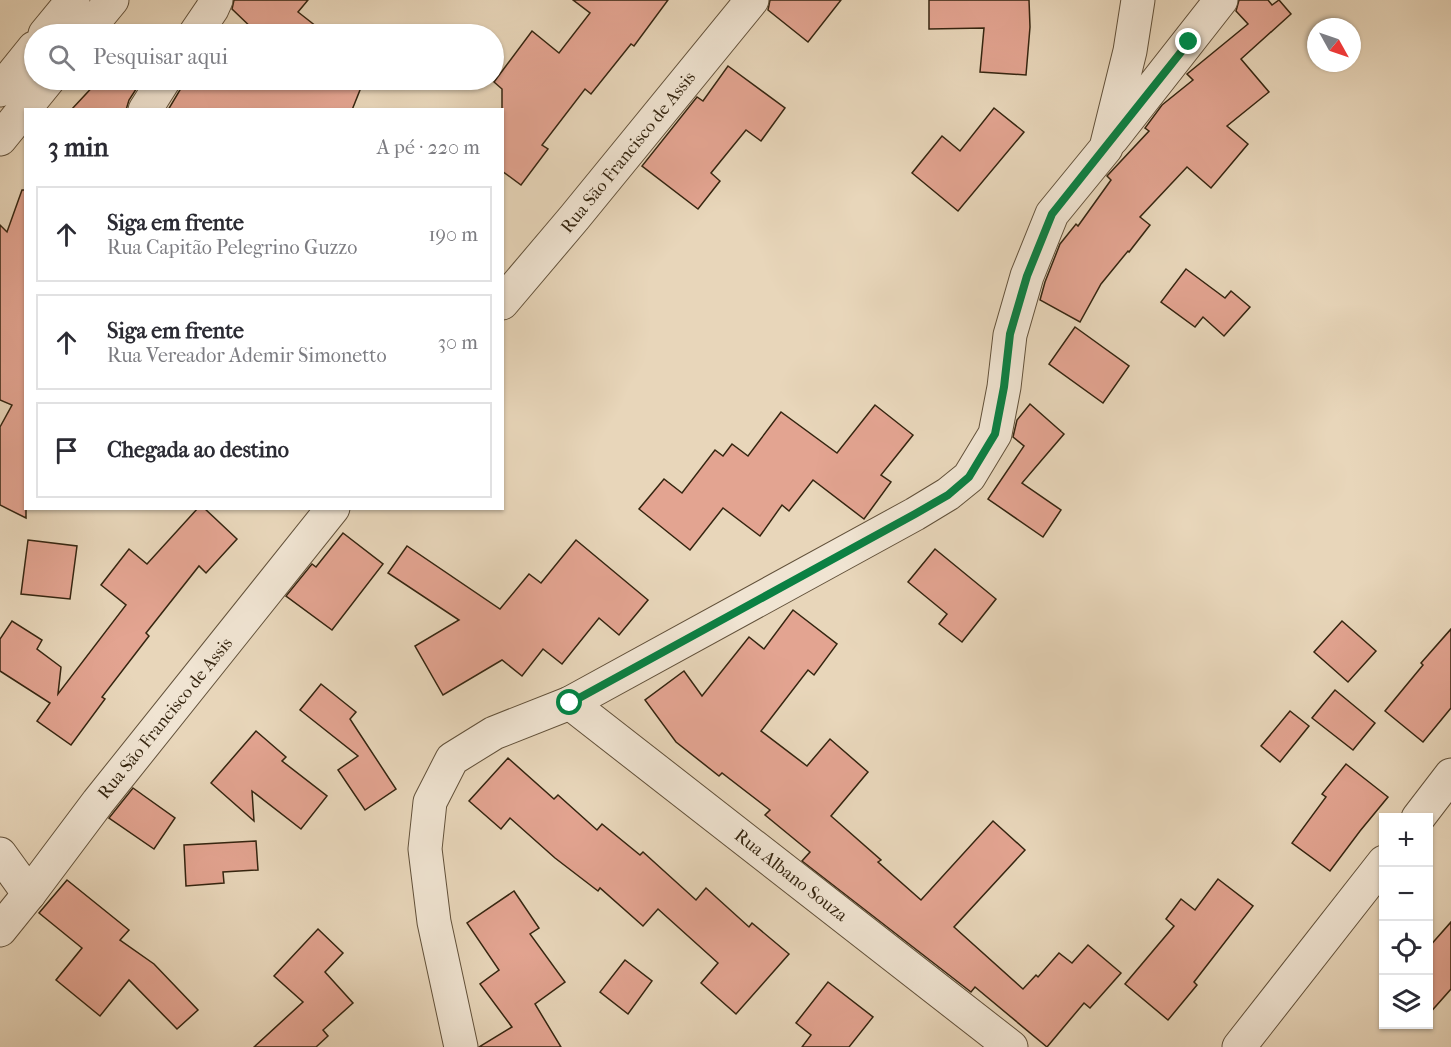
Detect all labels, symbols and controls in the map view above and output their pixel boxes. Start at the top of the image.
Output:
north arrow [1307,18,1361,72]
search box [24,24,504,90]
route end [1175,28,1201,54]
icon: search [45,41,78,74]
text: Pesquisar aqui [93,44,228,70]
street label: Rua São Francisco de Assis [557,67,700,237]
text: 3 min [48,132,109,163]
text: A pé · 220 m [377,136,480,159]
text: Siga em frente [107,210,244,236]
icon: ahead [50,218,83,251]
text: 190 m [428,223,478,246]
text: Rua Capitão Pelegrino Guzzo [107,236,357,259]
text: Siga em frente [107,318,244,344]
icon: ahead [50,326,83,359]
text: 30 m [438,331,478,354]
text: Rua Vereador Ademir Simonetto [107,344,387,367]
icon: arrive [50,434,83,467]
text: Chegada ao destino [107,437,289,463]
street label: Rua São Francisco de Assis [94,633,237,803]
route start [556,689,582,715]
map controls [1379,813,1433,1029]
button: + [1379,813,1433,867]
street label: Rua Albano Souza [730,825,852,926]
button: − [1379,867,1433,921]
button: locate [1379,921,1433,975]
button: layers [1379,975,1433,1029]

